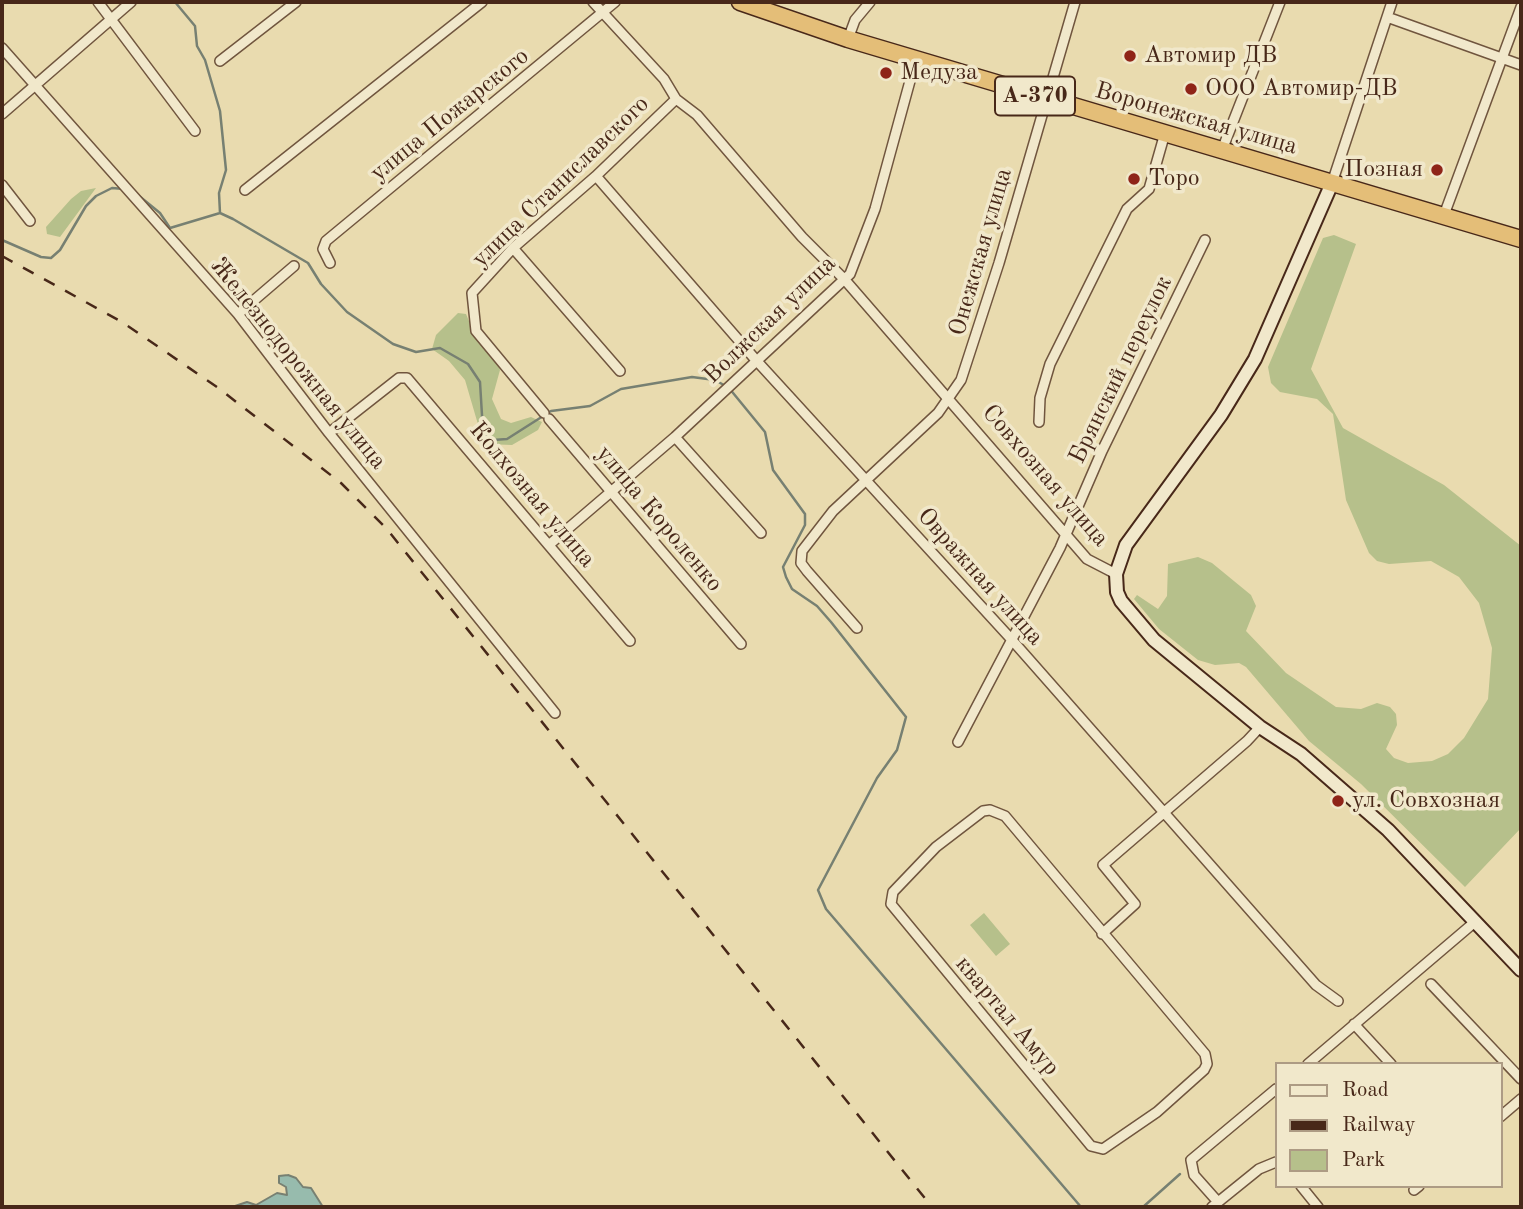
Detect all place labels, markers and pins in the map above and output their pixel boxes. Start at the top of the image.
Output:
place label: Автомир ДВ [1144,42,1277,70]
marker: Автомир ДВ [1122,48,1138,64]
place label: Медуза [900,59,978,87]
marker: Медуза [878,65,894,81]
place label: ООО Автомир-ДВ [1205,75,1398,103]
marker: ООО Автомир-ДВ [1183,81,1199,97]
place label: Позная [1344,156,1423,184]
marker: Позная [1429,162,1445,178]
place label: Торо [1148,165,1200,193]
marker: Торо [1126,171,1142,187]
place label: ул. Совхозная [1352,787,1500,815]
marker: ул. Совхозная [1330,793,1346,809]

